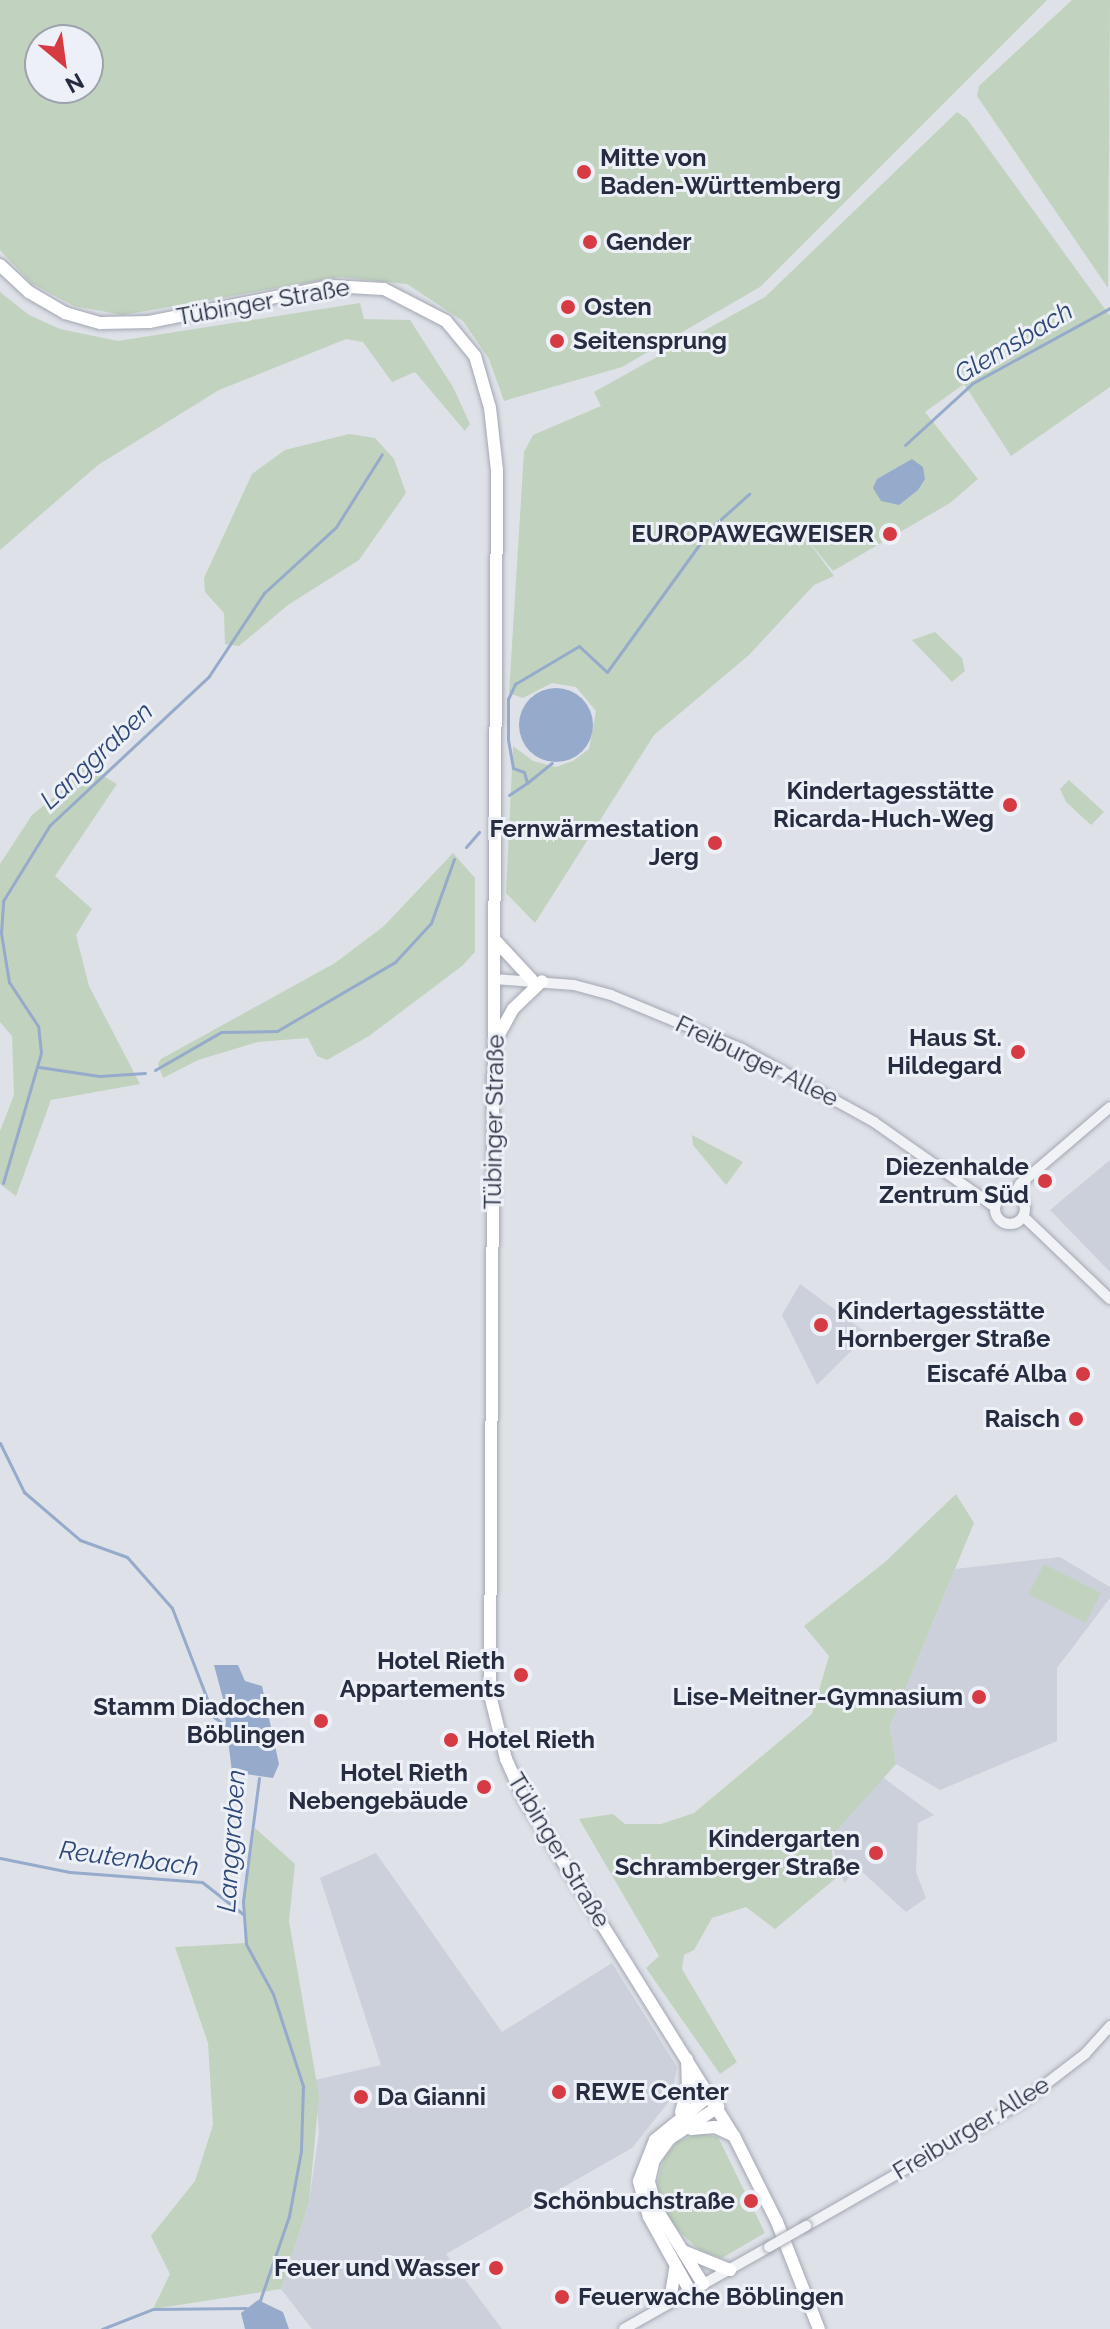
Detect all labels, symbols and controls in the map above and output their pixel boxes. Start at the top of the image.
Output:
north arrow [24,24,104,104]
text: N [61,68,88,99]
place label: Mitte von Baden-Württemberg [600,144,841,200]
marker: Mitte von Baden-Württemberg [575,163,593,181]
place label: Gender [606,228,691,256]
marker: Gender [581,233,599,251]
street label: Tübinger Straße [174,273,352,331]
place label: Osten [584,293,652,321]
water label: Glemsbach [949,295,1079,391]
marker: Osten [559,298,577,316]
place label: Seitensprung [573,327,727,355]
marker: Seitensprung [548,332,566,350]
place label: EUROPAWEGWEISER [631,520,874,548]
marker: EUROPAWEGWEISER [881,525,899,543]
water label: Langgraben [34,696,160,816]
place label: Kindertagesstätte Ricarda-Huch-Weg [773,777,994,833]
marker: Kindertagesstätte Ricarda-Huch-Weg [1001,796,1019,814]
place label: Fernwärmestation Jerg [489,815,699,871]
marker: Fernwärmestation Jerg [706,834,724,852]
street label: Freiburger Allee [670,1009,844,1113]
place label: Haus St. Hildegard [887,1024,1002,1080]
street label: Tübinger Straße [478,1034,510,1210]
marker: Haus St. Hildegard [1009,1043,1027,1061]
place label: Diezenhalde Zentrum Süd [879,1153,1029,1209]
marker: Diezenhalde Zentrum Süd [1036,1172,1054,1190]
place label: Kindertagesstätte Hornberger Straße [837,1297,1051,1353]
marker: Kindertagesstätte Hornberger Straße [812,1316,830,1334]
place label: Eiscafé Alba [926,1360,1067,1388]
marker: Eiscafé Alba [1074,1365,1092,1383]
place label: Raisch [984,1405,1060,1433]
marker: Raisch [1067,1410,1085,1428]
place label: Hotel Rieth Appartements [340,1647,505,1703]
marker: Hotel Rieth Appartements [512,1666,530,1684]
place label: Lise-Meitner-Gymnasium [672,1683,963,1711]
marker: Lise-Meitner-Gymnasium [970,1688,988,1706]
place label: Stamm Diadochen Böblingen [93,1693,305,1749]
marker: Stamm Diadochen Böblingen [312,1712,330,1730]
place label: Hotel Rieth [467,1726,596,1754]
marker: Hotel Rieth [442,1731,460,1749]
place label: Hotel Rieth Nebengebäude [288,1759,468,1815]
street label: Tübinger Straße [501,1767,617,1933]
water label: Langgraben [211,1769,253,1913]
marker: Hotel Rieth Nebengebäude [475,1778,493,1796]
place label: Kindergarten Schramberger Straße [614,1825,860,1881]
water label: Reutenbach [57,1835,201,1883]
marker: Kindergarten Schramberger Straße [867,1844,885,1862]
street label: Freiburger Allee [887,2070,1055,2186]
place label: REWE Center [575,2078,729,2106]
place label: Da Gianni [377,2083,486,2111]
marker: REWE Center [550,2083,568,2101]
marker: Da Gianni [352,2088,370,2106]
place label: Schönbuchstraße [533,2187,735,2215]
marker: Schönbuchstraße [742,2192,760,2210]
place label: Feuer und Wasser [273,2254,480,2282]
marker: Feuer und Wasser [487,2259,505,2277]
place label: Feuerwache Böblingen [578,2283,844,2311]
marker: Feuerwache Böblingen [553,2288,571,2306]

